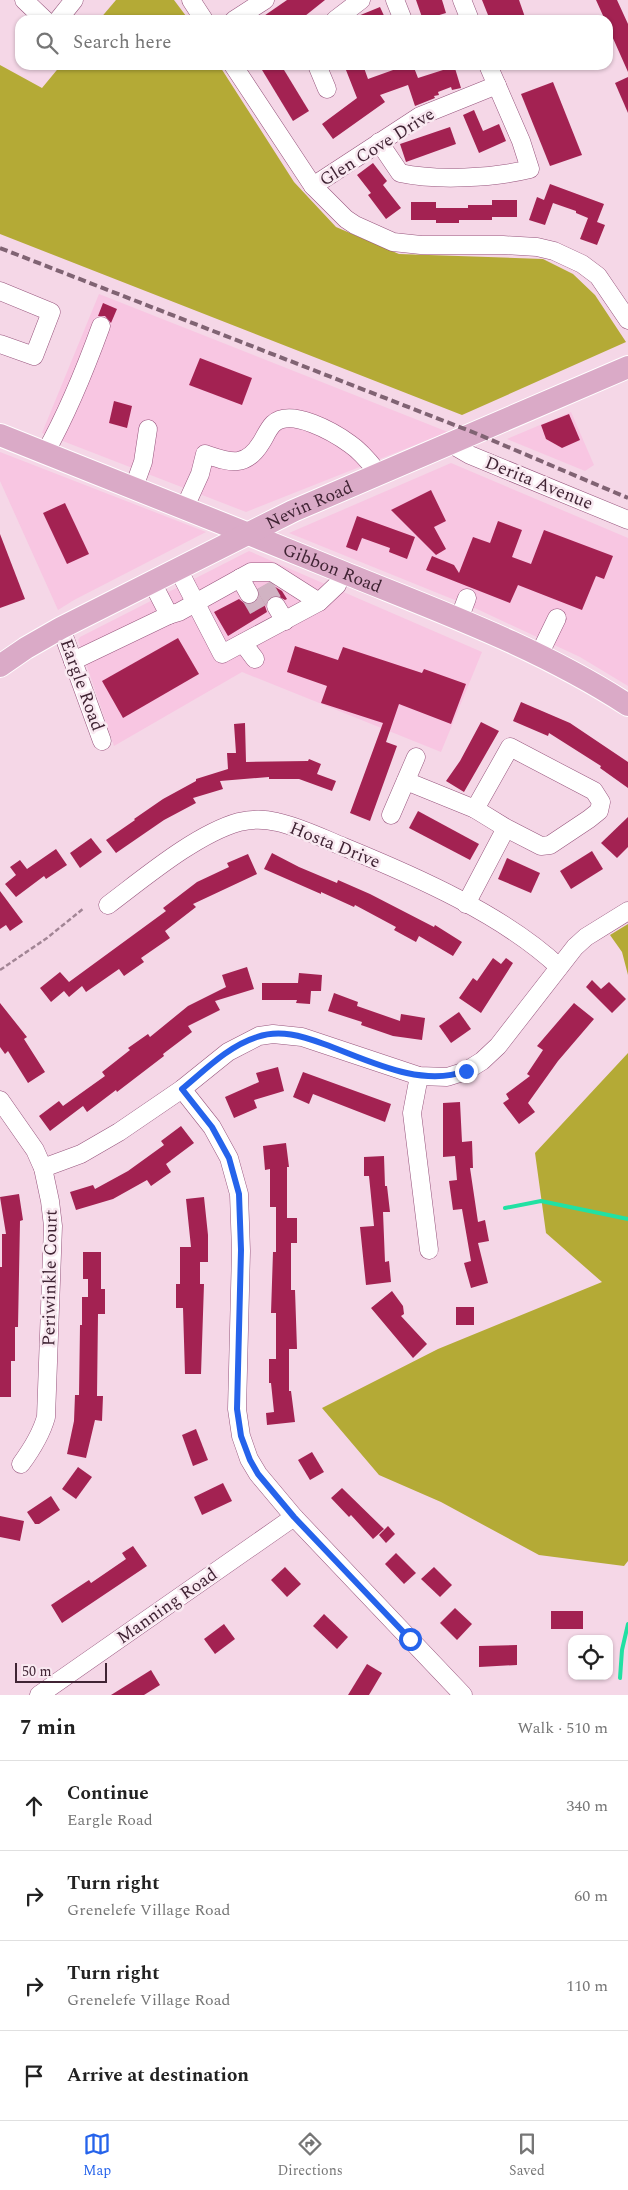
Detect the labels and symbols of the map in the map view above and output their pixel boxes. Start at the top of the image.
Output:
street label: Glen Cove Drive [314,101,440,193]
street label: Derita Avenue [481,449,597,517]
street label: Nevin Road [261,473,357,536]
street label: Gibbon Road [279,536,386,600]
street label: Eargle Road [53,635,111,735]
street label: Hosta Drive [286,815,384,875]
route end [455,1060,478,1083]
street label: Periwinkle Court [35,1209,65,1347]
street label: Manning Road [111,1561,223,1651]
route start [399,1628,422,1651]
scale bar [15,1660,108,1683]

